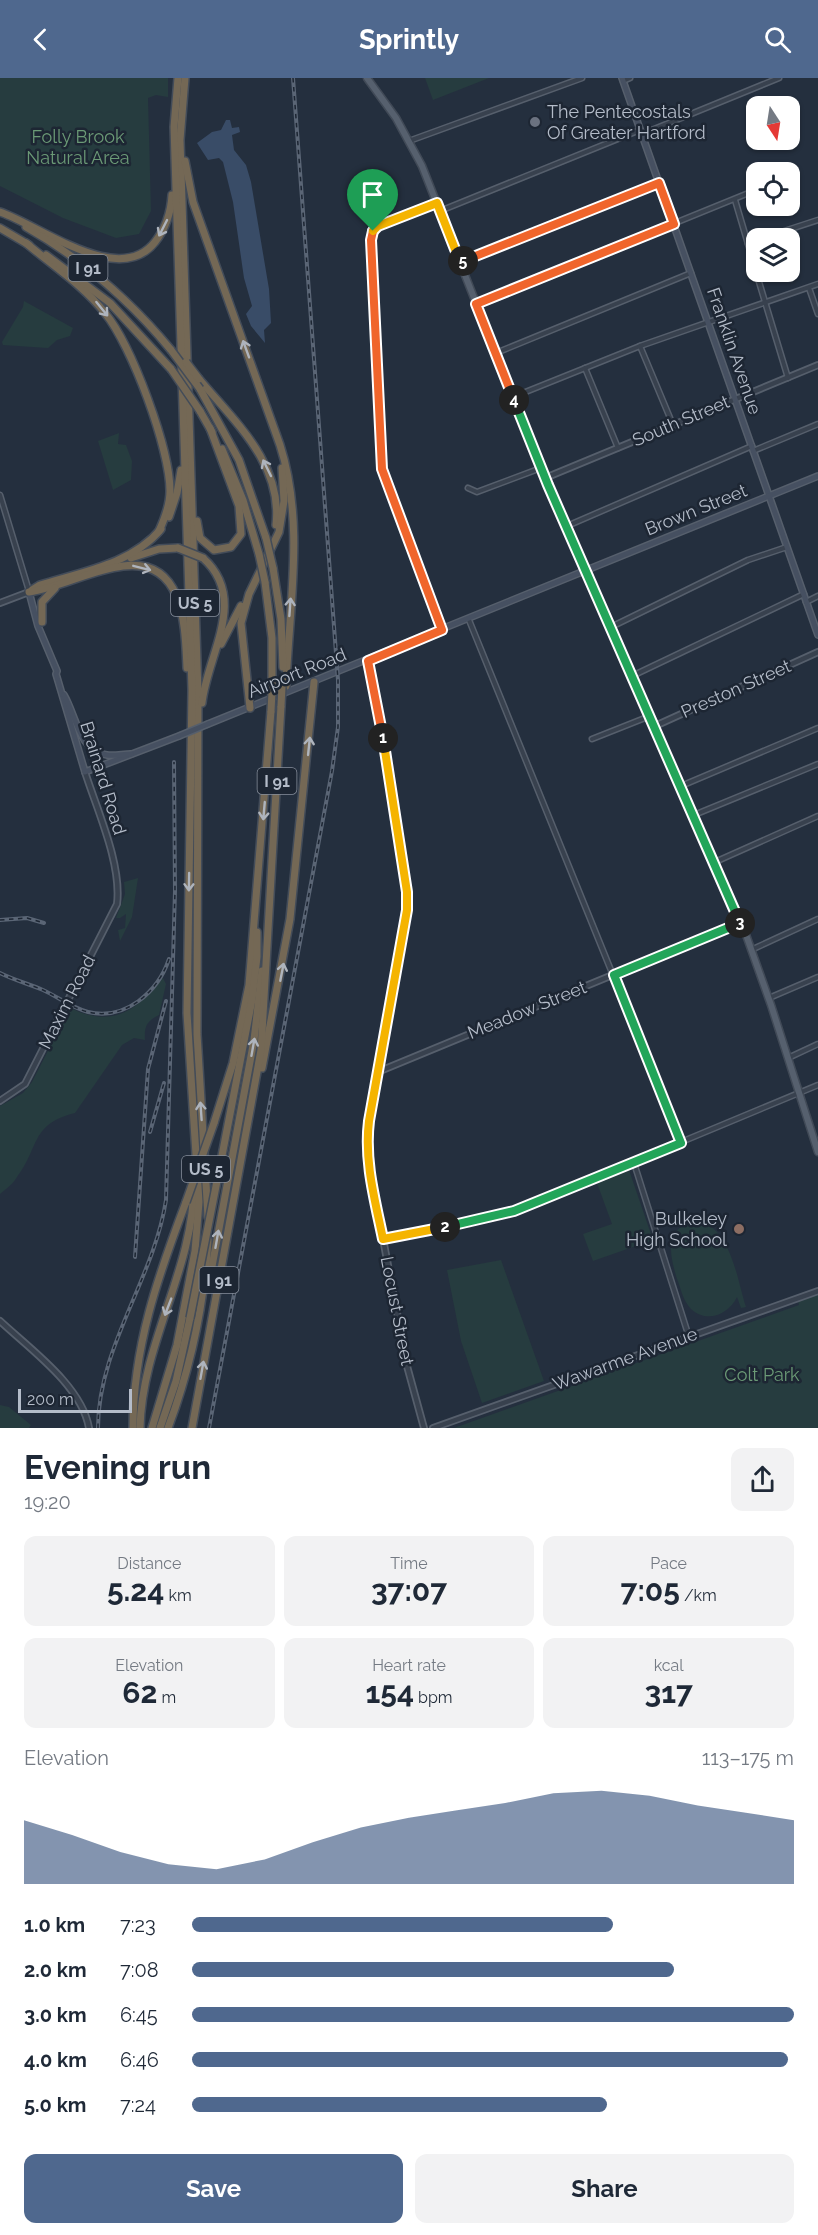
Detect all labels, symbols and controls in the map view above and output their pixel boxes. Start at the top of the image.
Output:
icon: back [24,23,57,56]
icon: search [761,23,794,56]
text: Sprintly [359,24,459,55]
north arrow [746,96,800,150]
map controls [746,96,800,282]
place label: The Pentecostals Of Greater Hartford [547,101,706,143]
marker: The Pentecostals Of Greater Hartford [528,115,542,129]
park label: Folly Brook Natural Area [26,126,130,168]
button: locate [746,162,800,216]
pin [347,169,398,231]
icon: arrive [356,178,389,211]
one-way arrow [157,219,169,237]
button: layers [746,228,800,282]
pin: 5 [448,246,478,276]
text: 5 [459,251,467,270]
road number: I 91 [68,255,107,281]
street label: Franklin Avenue [703,285,766,417]
one-way arrow [95,301,108,317]
one-way arrow [239,341,250,359]
pin: 4 [499,385,529,415]
text: 4 [509,390,519,409]
street label: South Street [629,391,732,450]
one-way arrow [261,459,273,477]
street label: Brown Street [642,480,750,540]
one-way arrow [132,563,151,575]
road number: US 5 [171,590,219,616]
one-way arrow [285,597,296,617]
street label: Airport Road [245,643,349,702]
street label: Preston Street [678,655,794,722]
street label: Brainard Road [76,719,131,837]
pin: 1 [368,723,398,753]
text: 1 [379,728,387,747]
one-way arrow [304,736,315,756]
road number: I 91 [258,768,296,794]
one-way arrow [258,801,269,820]
one-way arrow [184,871,195,891]
pin: 3 [725,908,755,938]
text: 3 [736,913,744,932]
street label: Maxim Road [34,951,99,1052]
one-way arrow [277,963,288,983]
street label: Meadow Street [464,976,589,1043]
one-way arrow [247,1038,258,1058]
one-way arrow [196,1102,207,1122]
road number: US 5 [182,1156,230,1182]
place label: Bulkeley High School [626,1208,727,1250]
pin: 2 [430,1212,460,1242]
text: 2 [440,1217,450,1236]
marker: Bulkeley High School [732,1222,746,1236]
one-way arrow [212,1230,223,1249]
street label: Locust Street [377,1255,418,1367]
road number: I 91 [200,1267,238,1293]
one-way arrow [162,1297,173,1316]
street label: Wawarme Avenue [550,1322,700,1394]
one-way arrow [197,1361,208,1381]
park label: Colt Park [724,1364,800,1385]
scale bar [18,1386,132,1414]
text: 200 m [27,1390,74,1409]
text: Evening run [24,1448,211,1487]
button: share [731,1448,794,1511]
text: 19:20 [24,1490,71,1514]
text: Distance [117,1554,181,1573]
text: Time [390,1554,428,1573]
text: Pace [650,1554,687,1573]
text: 5.24 [107,1573,164,1608]
text: 37:07 [371,1573,447,1608]
text: 7:05 [621,1573,680,1608]
text: km [164,1586,192,1605]
text: /km [680,1586,717,1605]
text: Elevation [115,1656,183,1675]
text: Heart rate [372,1656,446,1675]
text: kcal [654,1656,684,1675]
text: 62 [122,1675,158,1710]
text: 154 [365,1675,414,1710]
text: 317 [644,1675,693,1710]
text: m [158,1688,176,1707]
text: bpm [414,1688,453,1707]
text: Elevation [24,1746,109,1770]
text: 113–175 m [702,1746,794,1770]
text: 1.0 km [24,1913,85,1937]
text: 7:23 [120,1913,156,1937]
text: 2.0 km [24,1958,87,1982]
text: 7:08 [120,1958,159,1982]
text: 3.0 km [24,2003,87,2027]
text: 6:45 [120,2003,158,2027]
text: 4.0 km [24,2048,87,2072]
text: 6:46 [120,2048,159,2072]
text: 5.0 km [24,2093,86,2117]
text: 7:24 [120,2093,156,2117]
button: Save [24,2154,403,2223]
button: Share [415,2154,794,2223]

